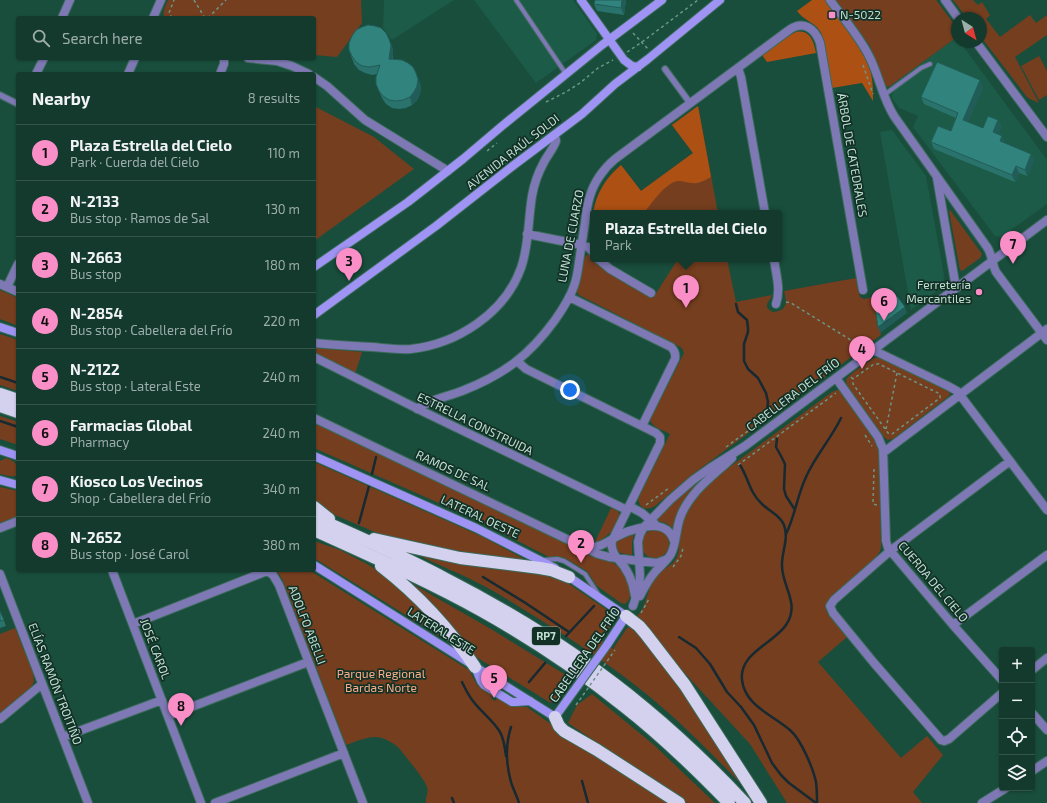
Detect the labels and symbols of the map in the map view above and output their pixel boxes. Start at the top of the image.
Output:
place label: N-5022 [840,7,881,21]
marker: N-5022 [827,10,837,20]
north arrow [951,12,987,48]
street label: ÁRBOL DE CATEDRALES [835,92,871,218]
street label: AVENIDA RAÚL SOLDI [463,111,562,192]
street label: LUNA DE CUARZO [554,188,586,283]
pin: 7 [1000,231,1026,264]
pin: 3 [336,248,362,281]
pin: 1 [673,275,699,308]
place label: Ferretería Mercantiles [906,277,971,305]
marker: Ferretería Mercantiles [974,287,984,297]
pin: 6 [871,288,897,321]
pin: 4 [849,336,875,369]
street label: CABELLERA DEL FRÍO [743,355,842,434]
your location [560,380,580,400]
street label: ESTRELLA CONSTRUIDA [415,389,536,458]
street label: RAMOS DE SAL [414,447,493,493]
street label: LATERAL OESTE [439,492,522,541]
pin: 2 [568,530,594,563]
street label: CUERDA DEL CIELO [896,538,971,624]
street label: ADOLFO ABELLI [286,583,329,666]
street label: LATERAL ESTE [405,604,478,657]
street label: CABELLERA DEL FRÍO [546,604,622,705]
street label: JOSÉ CAROL [138,616,174,681]
street label: ELÍAS RAMÓN TROITIÑO [26,621,86,747]
road number: RP7 [532,627,560,645]
pin: 5 [481,665,507,698]
park label: Parque Regional Bardas Norte [337,666,426,694]
pin: 8 [168,693,194,726]

